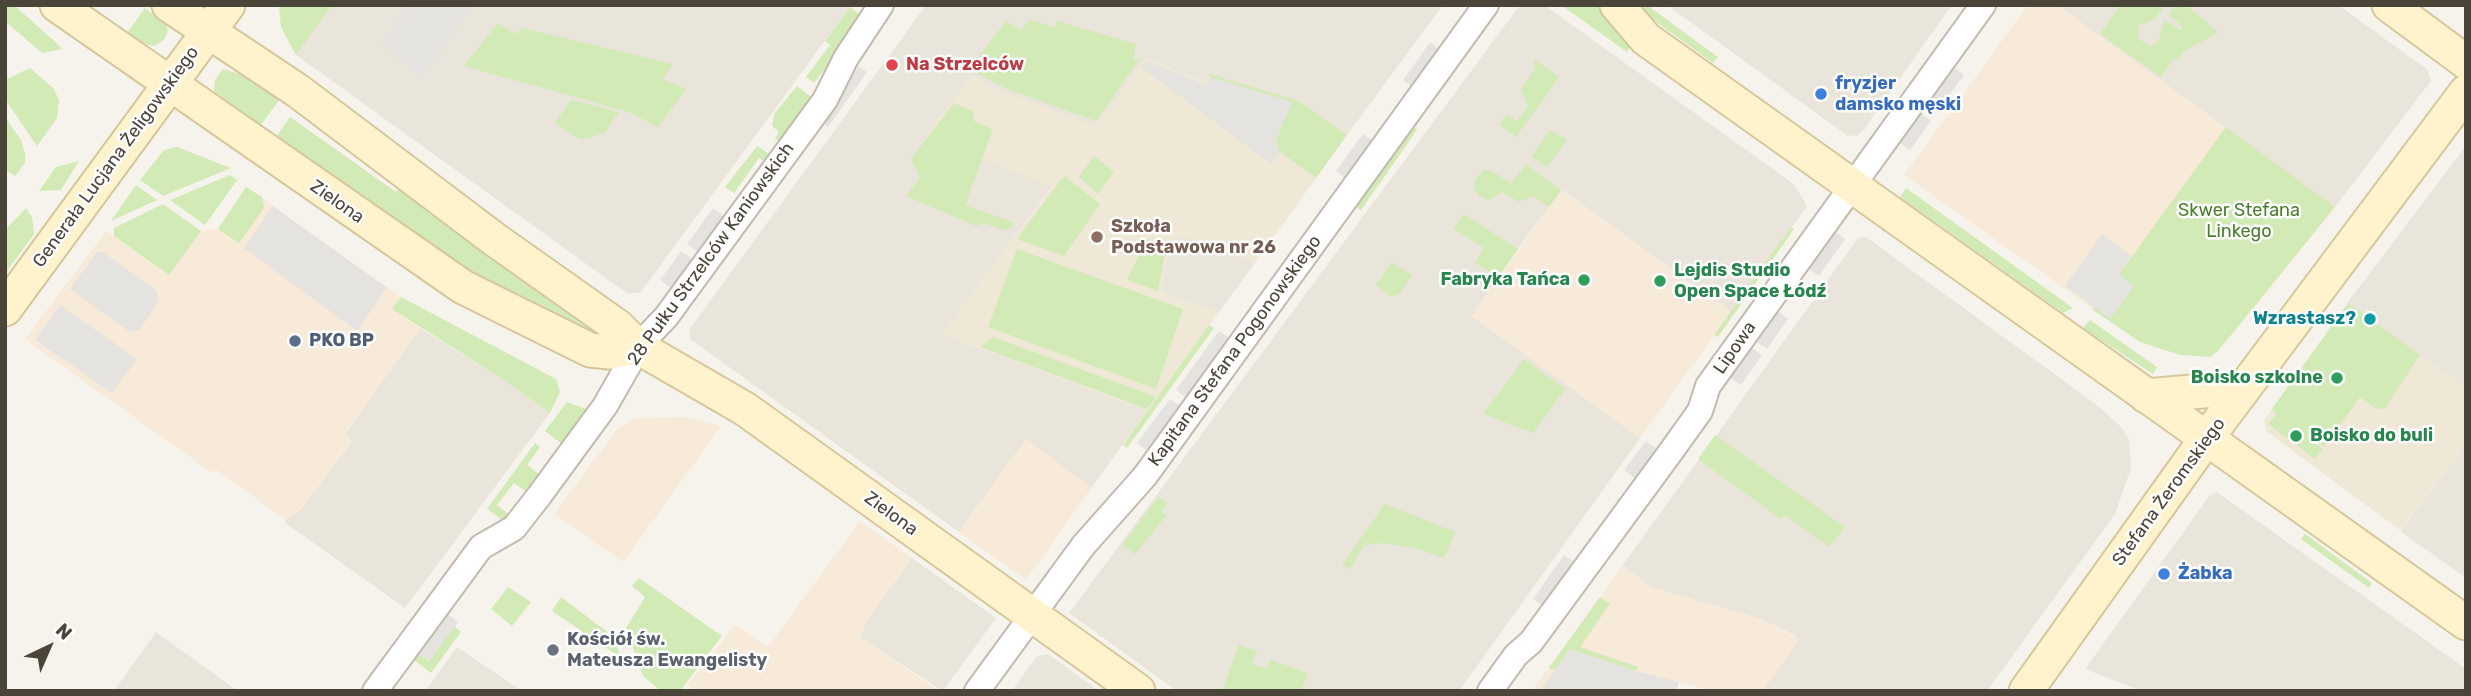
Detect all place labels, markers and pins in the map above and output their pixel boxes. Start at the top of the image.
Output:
place label: Na Strzelców [906,54,1024,76]
marker: Na Strzelców [884,57,900,73]
place label: fryzjer damsko męski [1835,73,1961,116]
marker: fryzjer damsko męski [1813,86,1829,102]
place label: Szkoła Podstawowa nr 26 [1111,216,1276,258]
marker: Szkoła Podstawowa nr 26 [1089,229,1105,245]
place label: Lejdis Studio Open Space Łódź [1674,260,1826,302]
place label: Fabryka Tańca [1440,269,1570,291]
marker: Fabryka Tańca [1576,272,1592,288]
marker: Lejdis Studio Open Space Łódź [1652,273,1668,289]
place label: Wzrastasz? [2253,308,2356,330]
marker: Wzrastasz? [2362,311,2378,327]
place label: PKO BP [309,330,374,352]
marker: PKO BP [287,333,303,349]
place label: Boisko szkolne [2191,367,2323,389]
marker: Boisko szkolne [2329,370,2345,386]
place label: Boisko do buli [2310,425,2433,447]
marker: Boisko do buli [2288,428,2304,444]
place label: Żabka [2178,563,2233,585]
marker: Żabka [2156,566,2172,582]
place label: Kościół św. Mateusza Ewangelisty [567,629,767,672]
marker: Kościół św. Mateusza Ewangelisty [545,642,561,658]

